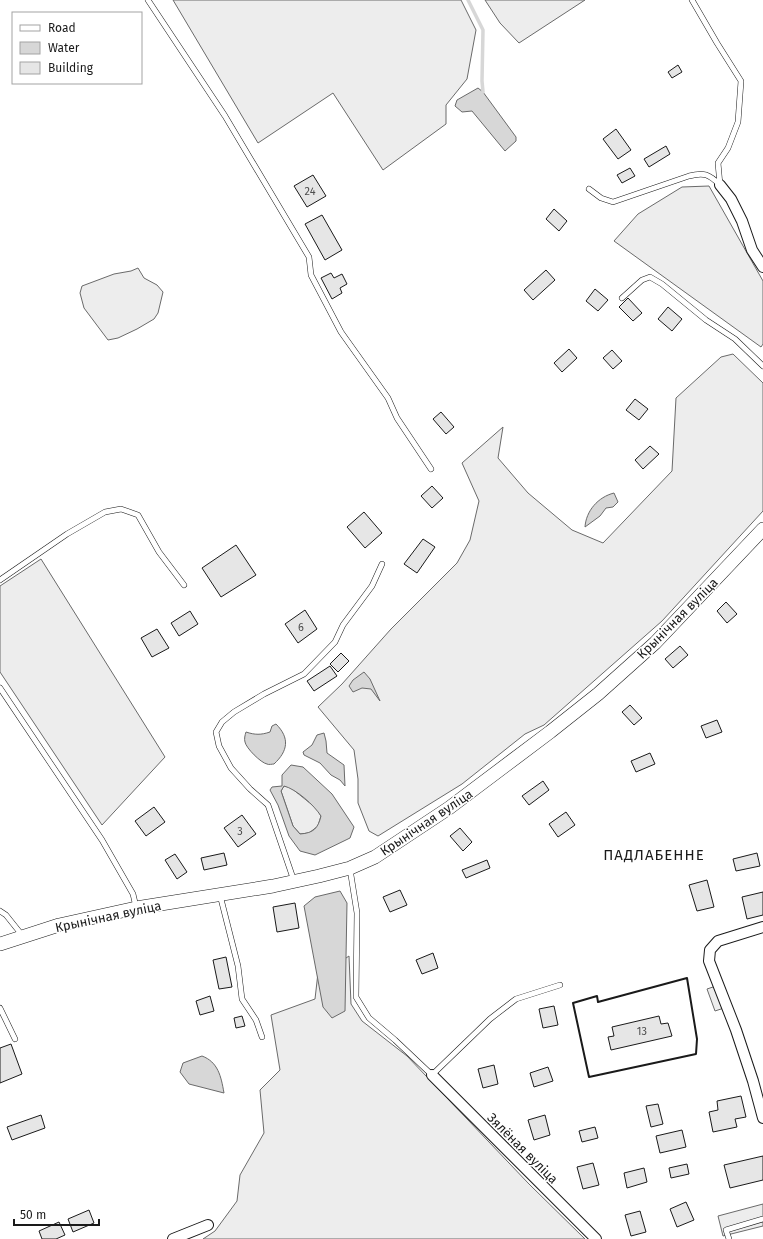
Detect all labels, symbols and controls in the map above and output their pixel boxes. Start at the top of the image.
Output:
legend [12,12,142,84]
text: Road [48,21,76,35]
text: Water [48,41,80,55]
text: Building [48,61,94,75]
house number: 24 [305,185,316,198]
street label: Крынічная вуліца [634,575,721,662]
house number: 6 [298,621,304,634]
street label: Крынічная вуліца [377,786,475,859]
house number: 3 [237,825,243,838]
district label: ПАДЛАБЕННЕ [603,846,705,864]
street label: Крынічная вуліца [54,898,163,935]
house number: 13 [637,1025,647,1038]
street label: Зялёная вуліца [484,1110,561,1187]
scale bar [14,1201,99,1227]
text: 50 m [20,1208,46,1222]

